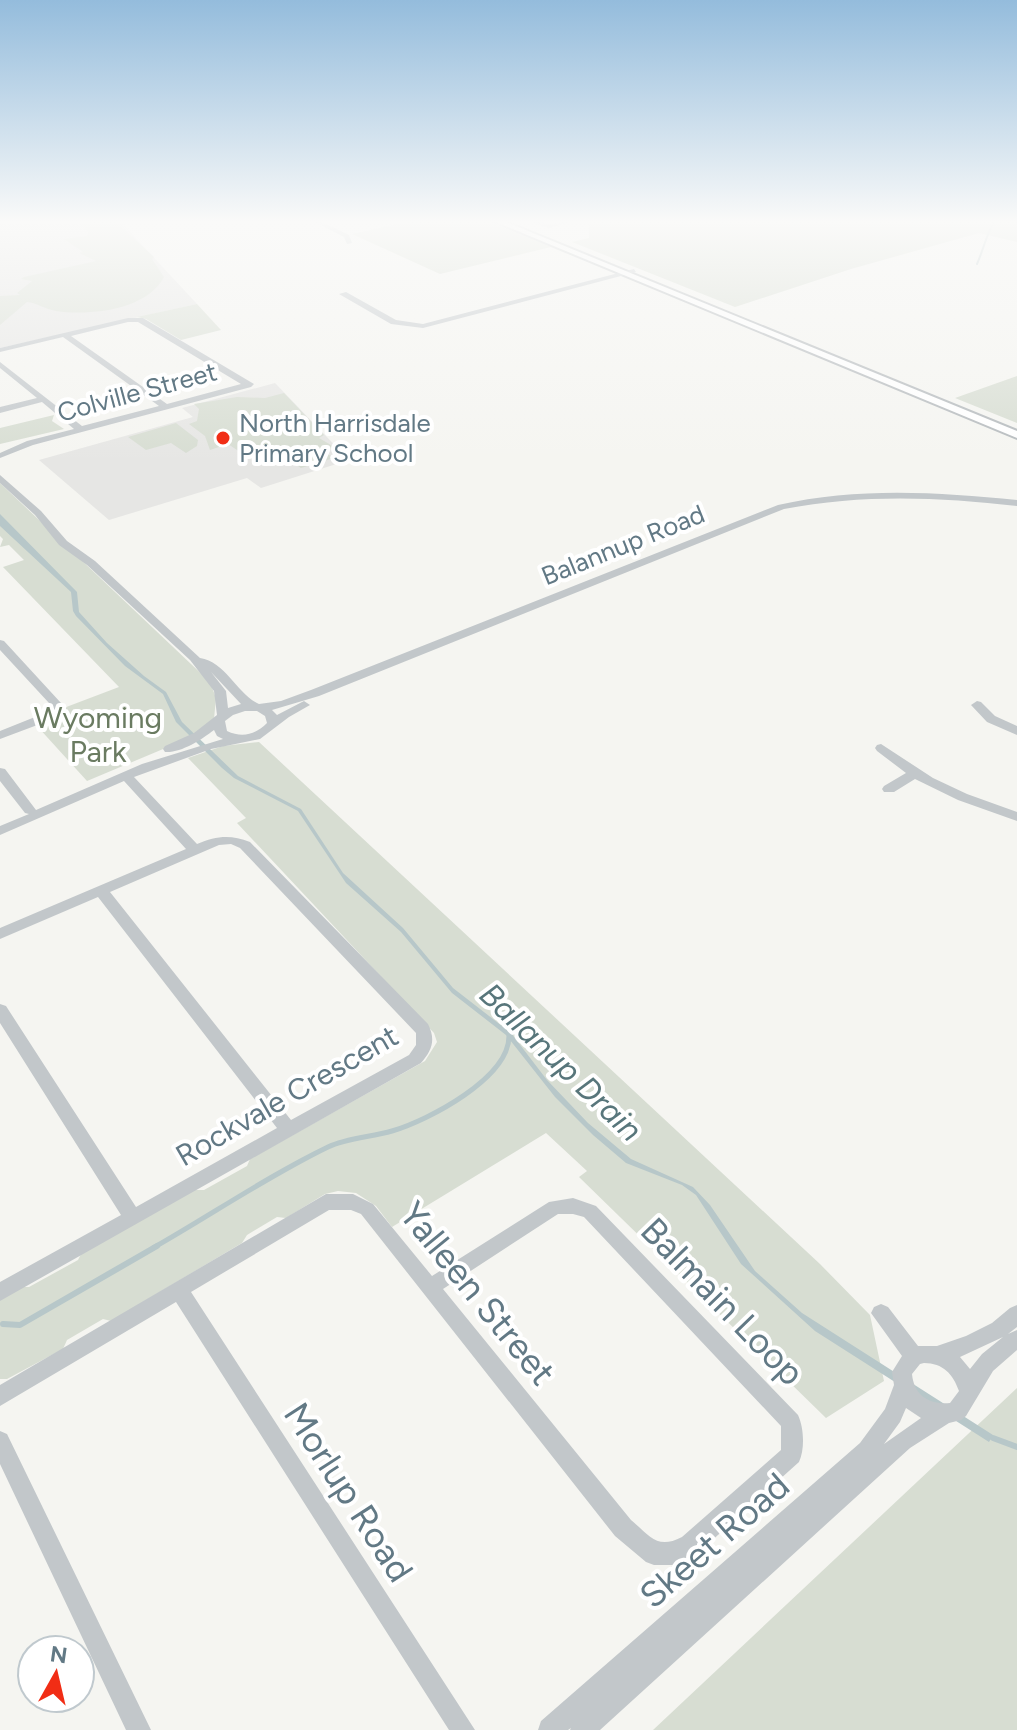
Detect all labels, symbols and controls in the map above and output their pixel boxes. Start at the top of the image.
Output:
street label: Colville Street [54,355,220,429]
place label: North Harrisdale Primary School [239,407,431,469]
marker: North Harrisdale Primary School [214,429,232,447]
street label: Balannup Road [537,498,709,592]
park label: Wyoming Park [34,699,162,770]
water label: Ballanup Drain [472,975,650,1149]
street label: Rockvale Crescent [169,1017,405,1174]
street label: Yalleen Street [391,1193,564,1393]
street label: Balmain Loop [632,1209,813,1394]
street label: Morlup Road [275,1395,422,1590]
street label: Skeet Road [631,1464,798,1617]
north arrow [16,1634,96,1714]
text: N [48,1640,69,1669]

